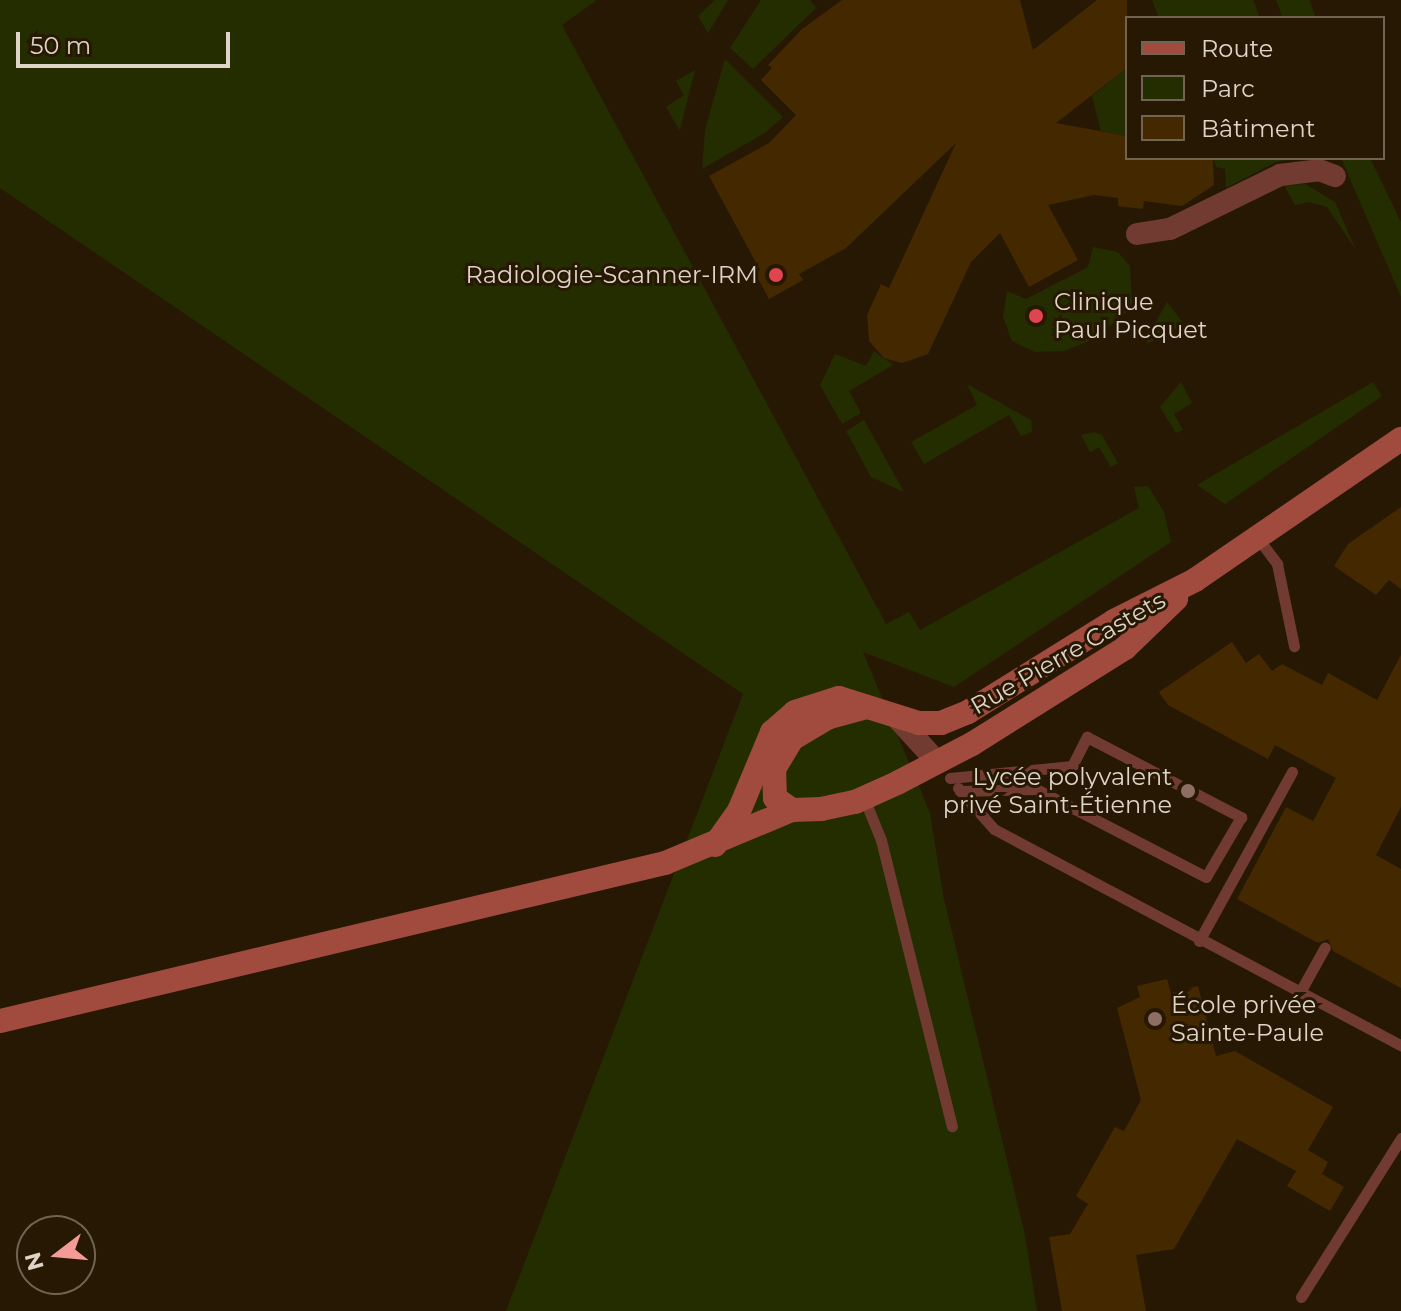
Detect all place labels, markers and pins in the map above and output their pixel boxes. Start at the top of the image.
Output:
place label: Radiologie-Scanner-IRM [466,261,758,289]
marker: Radiologie-Scanner-IRM [765,264,787,286]
place label: Clinique Paul Picquet [1054,288,1208,344]
marker: Clinique Paul Picquet [1025,305,1047,327]
place label: Lycée polyvalent privé Saint-Étienne [943,763,1172,819]
marker: Lycée polyvalent privé Saint-Étienne [1179,782,1197,800]
place label: École privée Sainte-Paule [1171,991,1324,1047]
marker: École privée Sainte-Paule [1146,1010,1164,1028]

